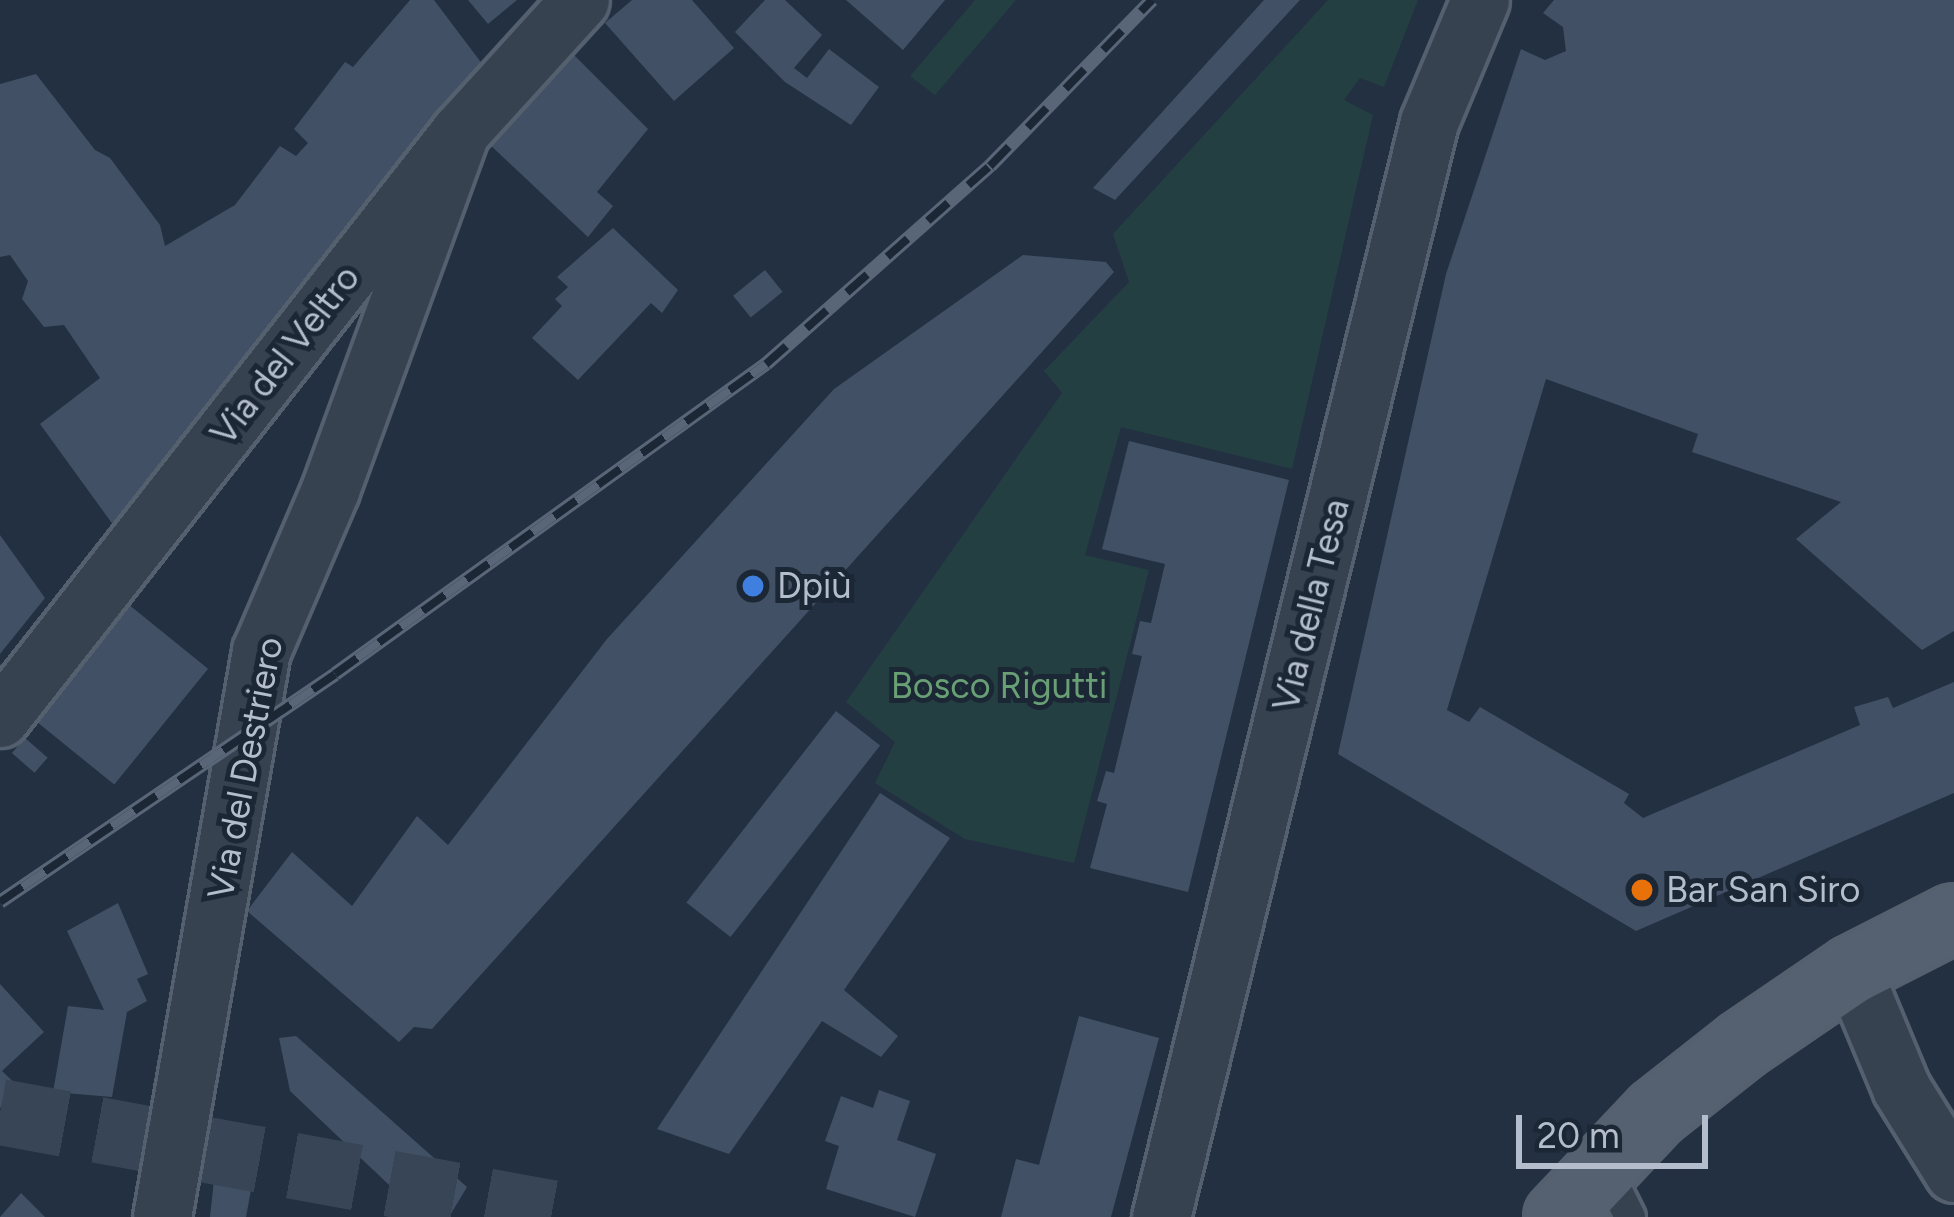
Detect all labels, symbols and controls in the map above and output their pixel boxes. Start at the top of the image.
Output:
street label: Via del Veltro [202,257,368,453]
street label: Via della Tesa [1264,495,1358,715]
place label: Dpiù [777,564,851,608]
marker: Dpiù [740,573,766,599]
street label: Via del Destriero [198,633,292,903]
park label: Bosco Rigutti [891,664,1107,708]
place label: Bar San Siro [1666,868,1860,912]
marker: Bar San Siro [1629,877,1655,903]
scale bar [1522,1091,1714,1165]
text: 20 m [1537,1114,1620,1157]

